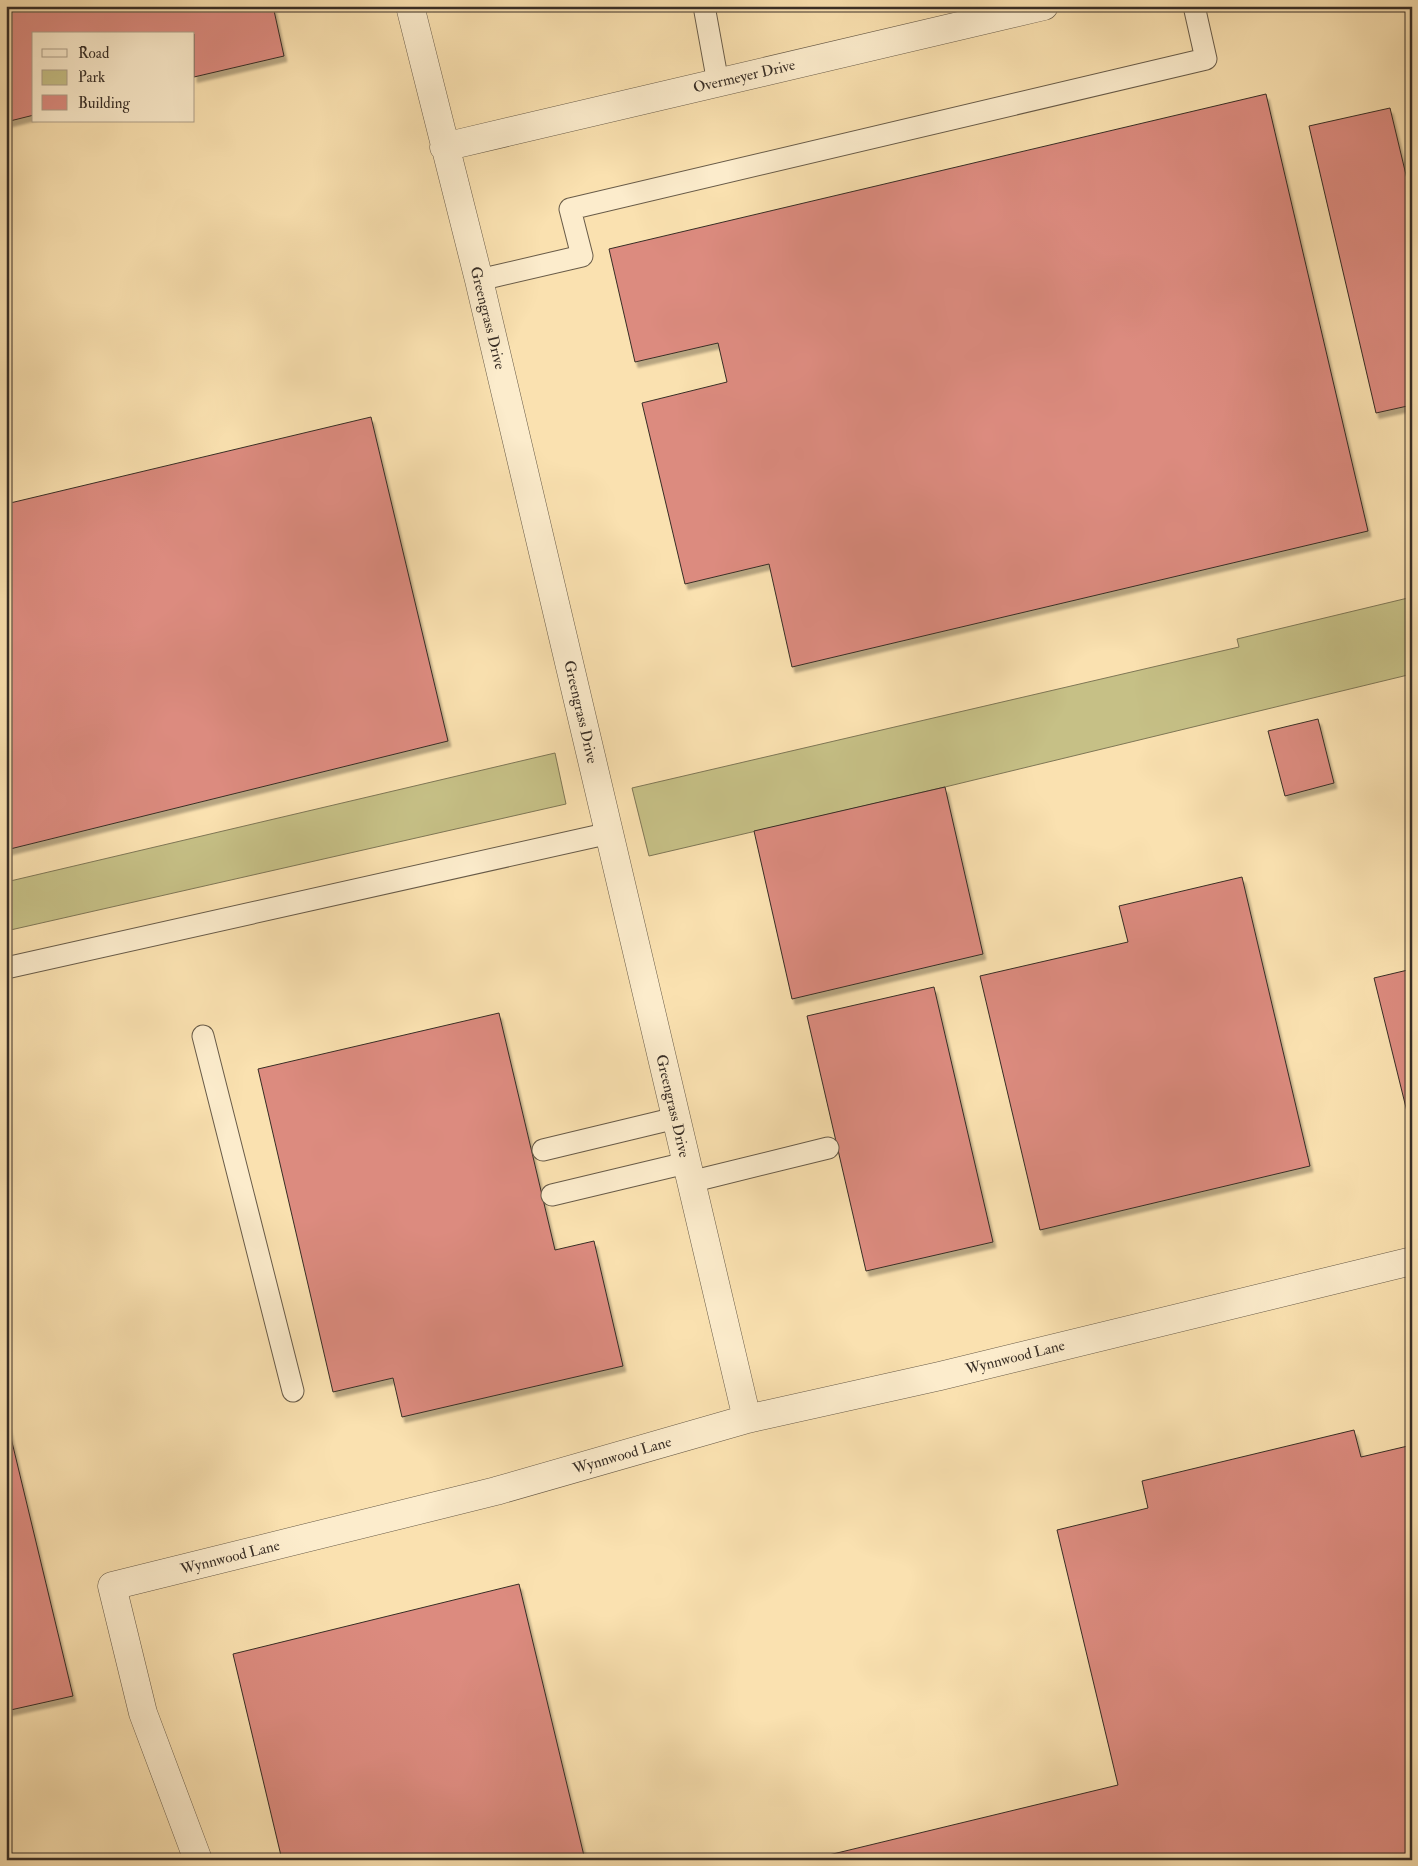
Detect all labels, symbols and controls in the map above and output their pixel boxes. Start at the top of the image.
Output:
legend [32,32,195,122]
text: Road [78,44,110,63]
street label: Overmeyer Drive [691,56,797,97]
text: Park [78,68,105,87]
text: Building [78,94,130,113]
street label: Greengrass Drive [466,265,509,372]
street label: Greengrass Drive [559,659,602,766]
street label: Greengrass Drive [651,1053,694,1160]
street label: Wynnwood Lane [963,1336,1067,1379]
street label: Wynnwood Lane [570,1432,674,1479]
street label: Wynnwood Lane [178,1536,282,1579]

